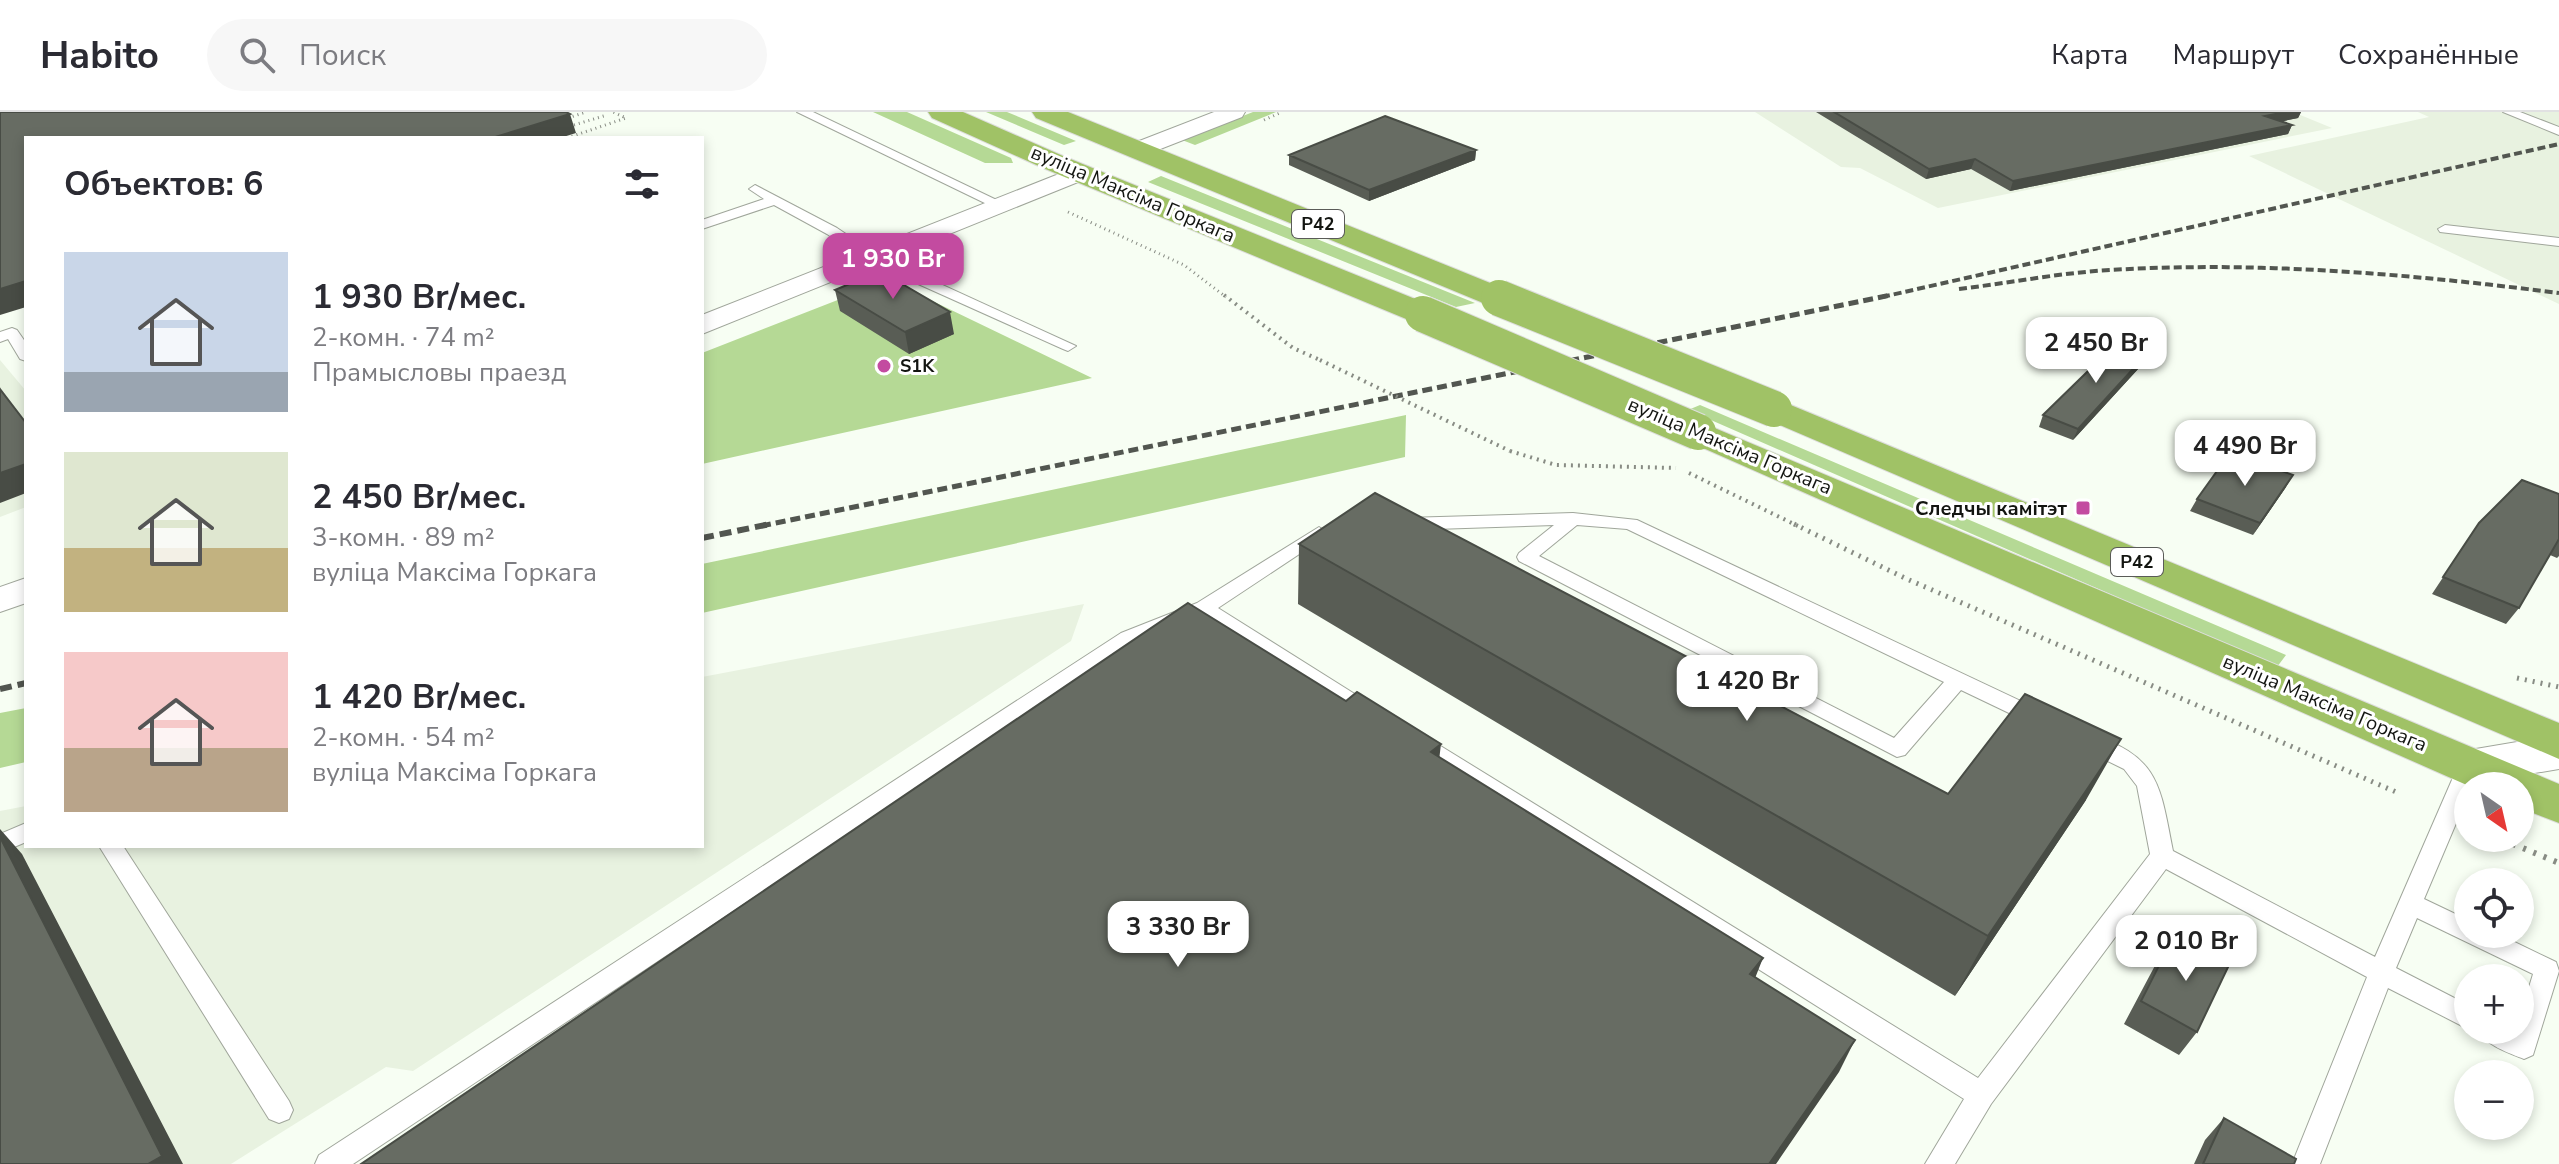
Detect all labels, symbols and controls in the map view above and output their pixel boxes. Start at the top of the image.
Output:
search box [207,19,767,91]
text: Habito [40,30,159,81]
icon: search [235,33,279,77]
text: Поиск [299,35,386,76]
text: Карта [2051,36,2128,74]
text: Маршрут [2172,36,2294,74]
text: Сохранённые [2338,36,2519,74]
street label: вуліца Максіма Горкага [1027,139,1239,249]
text: Объектов: 6 [64,161,263,207]
icon: filters [620,162,664,206]
road number: Р42 [1292,210,1344,238]
pin: 1 930 Br [810,233,976,301]
text: 1 930 Br [841,241,945,276]
text: 1 930 Br/мес. [312,274,526,320]
icon: home [128,284,224,380]
pin: 2 450 Br [2013,317,2179,385]
text: 2-комн. · 74 m² [312,320,495,355]
text: 2 450 Br [2044,325,2148,360]
place label: S1K [900,354,935,378]
text: Прамысловы праезд [312,355,566,390]
marker: S1K [875,357,893,375]
street label: вуліца Максіма Горкага [1624,391,1836,501]
pin: 4 490 Br [2162,420,2328,488]
text: 4 490 Br [2193,428,2297,463]
text: 2 450 Br/мес. [312,474,526,520]
icon: home [128,484,224,580]
place label: Следчы камітэт [1915,495,2068,522]
marker: Следчы камітэт [2074,499,2092,517]
text: 3-комн. · 89 m² [312,520,495,555]
road number: Р42 [2111,548,2163,576]
text: вуліца Максіма Горкага [312,555,597,590]
street label: вуліца Максіма Горкага [2219,648,2431,758]
pin: 1 420 Br [1664,655,1830,723]
text: 1 420 Br [1695,663,1799,698]
text: 1 420 Br/мес. [312,674,526,720]
icon: home [128,684,224,780]
text: 2-комн. · 54 m² [312,720,495,755]
text: вуліца Максіма Горкага [312,755,597,790]
north arrow [2454,772,2534,852]
map controls [2454,772,2534,1140]
button: locate [2454,868,2534,948]
pin: 3 330 Br [1095,901,1261,969]
text: 3 330 Br [1126,909,1230,944]
pin: 2 010 Br [2103,915,2269,983]
text: 2 010 Br [2134,923,2238,958]
button: + [2454,964,2534,1044]
button: − [2454,1060,2534,1140]

